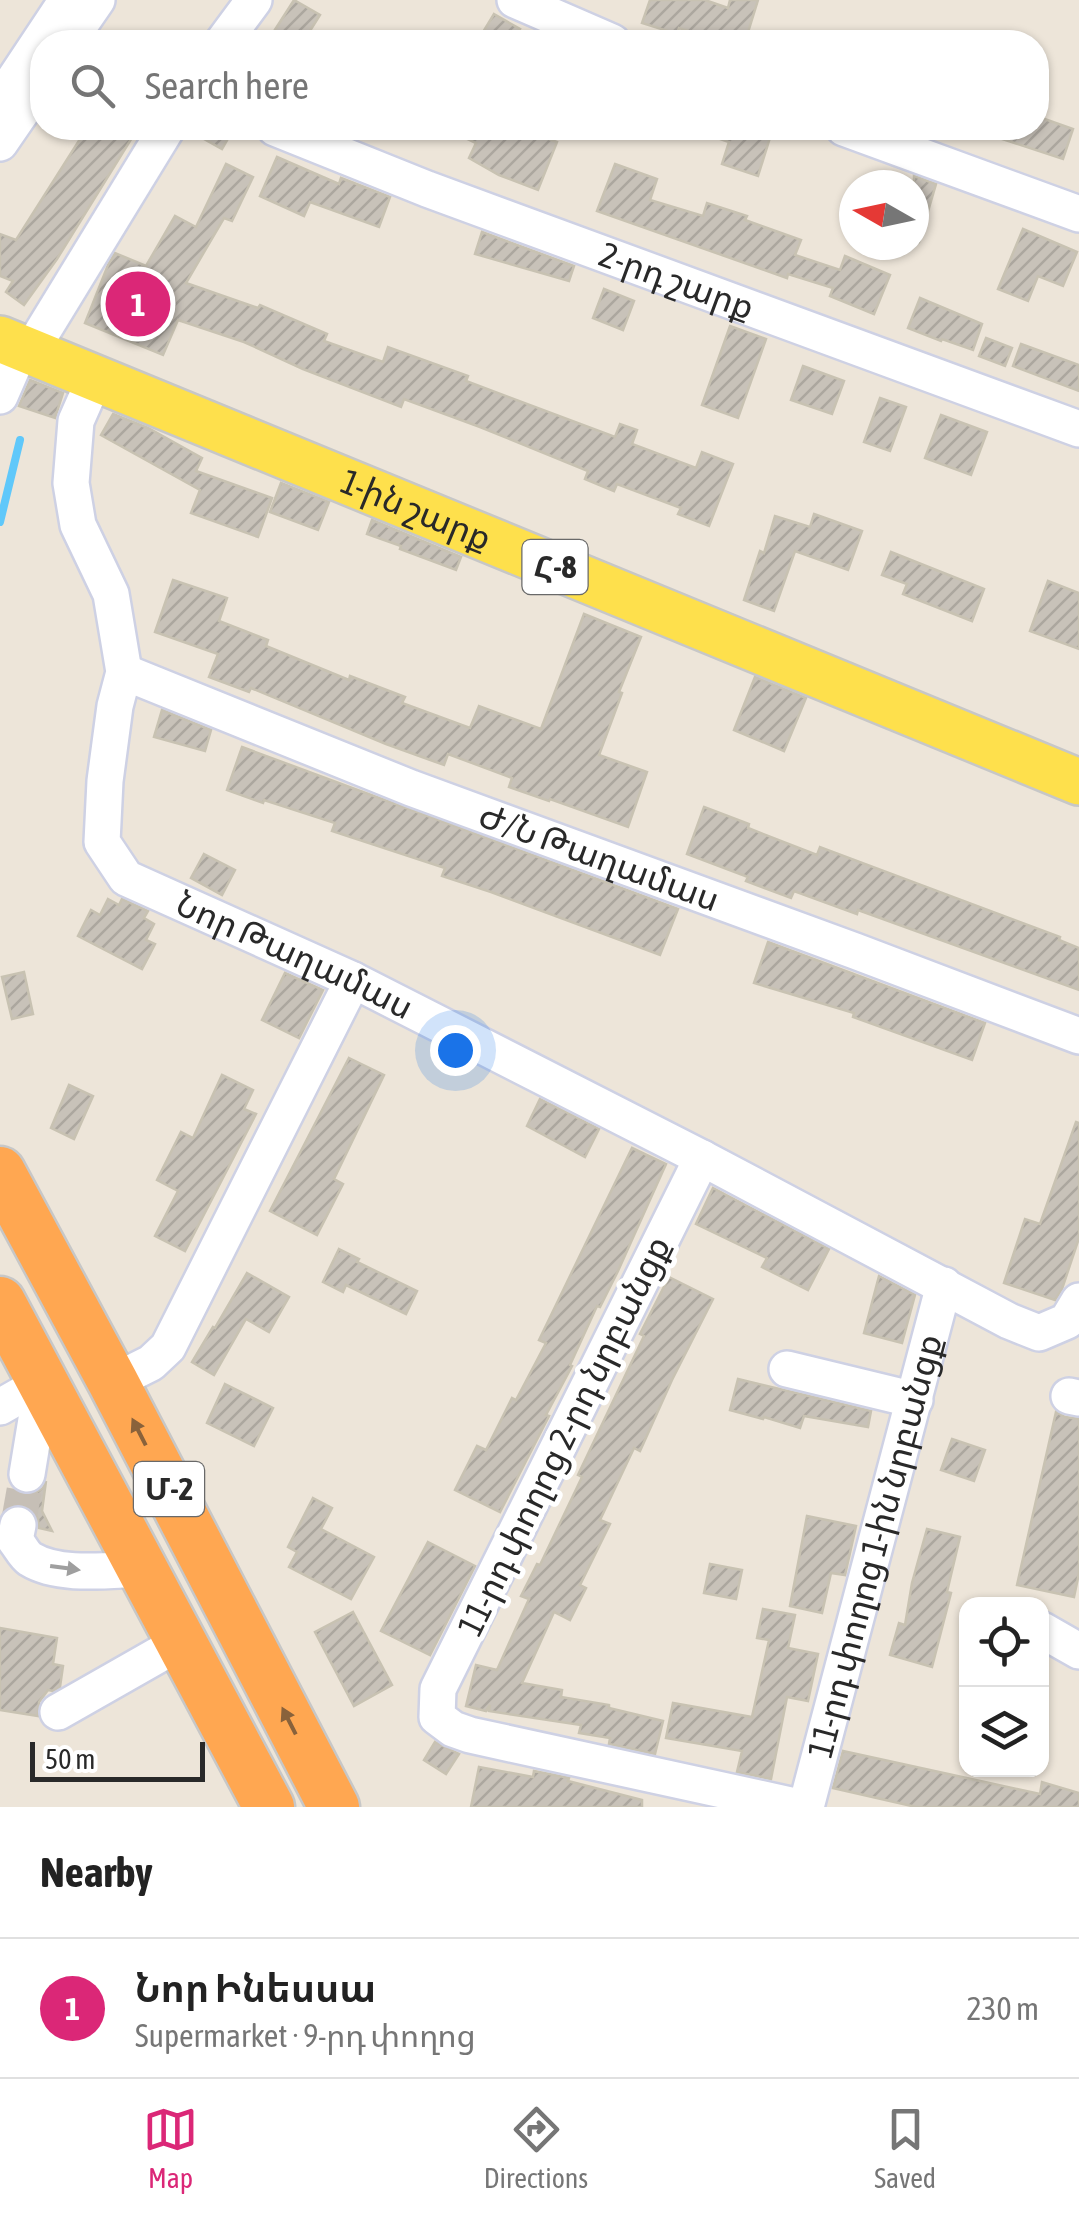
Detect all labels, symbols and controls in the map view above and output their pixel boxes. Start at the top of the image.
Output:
search box [30,30,1049,140]
icon: search [65,58,120,113]
text: Search here [145,64,309,107]
north arrow [839,170,929,260]
street label: 2-րդ շարք [594,233,760,328]
pin: 1 [106,266,170,342]
street label: 1-ին շարք [336,460,498,559]
road number: Հ-8 [522,540,588,594]
street label: Ժ/Ն Թաղամաս [474,794,725,919]
street label: Նոր Թաղամաս [170,882,420,1026]
your location [430,1025,481,1076]
street label: 11-րդ փողոց 2-րդ նրբանցք [449,1229,678,1642]
street label: 11-րդ փողոց 1-ին նրբանցք [799,1330,950,1762]
one-way arrow [131,1418,148,1447]
road number: Մ-2 [134,1462,204,1516]
one-way arrow [50,1561,82,1577]
map controls [959,1597,1049,1777]
button: locate [959,1597,1049,1687]
button: layers [959,1687,1049,1777]
one-way arrow [281,1706,298,1735]
scale bar [30,1737,205,1782]
text: 50 m [45,1743,95,1775]
text: Nearby [40,1848,153,1896]
text: Նոր Ինեսսա [135,1967,376,2010]
text: 1 [65,1990,80,2027]
text: 230 m [966,1990,1039,2027]
text: Supermarket · 9-րդ փողոց [135,2017,476,2054]
tab: Map [143,2102,198,2194]
tab: Directions [484,2102,588,2194]
tab: Saved [874,2102,936,2194]

